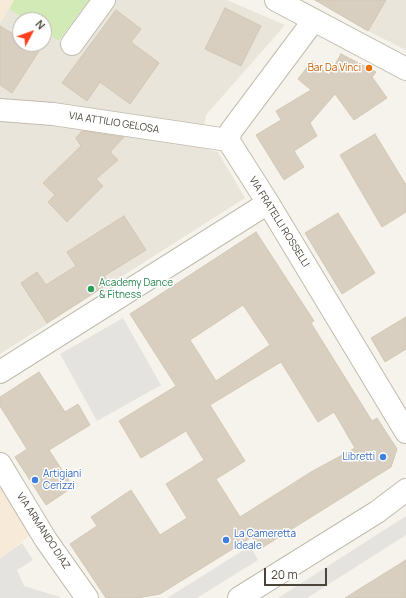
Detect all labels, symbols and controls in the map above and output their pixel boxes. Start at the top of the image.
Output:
north arrow [12,12,52,52]
text: N [32,17,49,32]
place label: Bar Da Vinci [308,62,361,74]
marker: Bar Da Vinci [364,63,374,73]
street label: VIA ATTILIO GELOSA [68,110,160,136]
street label: VIA FRATELLI ROSSELLI [246,175,312,269]
place label: Academy Dance & Fitness [99,277,173,300]
marker: Academy Dance & Fitness [86,284,96,294]
place label: Libretti [343,451,375,463]
marker: Libretti [378,452,388,462]
place label: Artigiani Cerizzi [43,468,81,492]
marker: Artigiani Cerizzi [30,475,40,485]
street label: VIA ARMANDO DIAZ [14,491,72,571]
place label: La Cameretta Ideale [234,528,296,552]
marker: La Cameretta Ideale [221,535,231,545]
scale bar [266,560,329,586]
text: 20 m [271,566,298,583]

